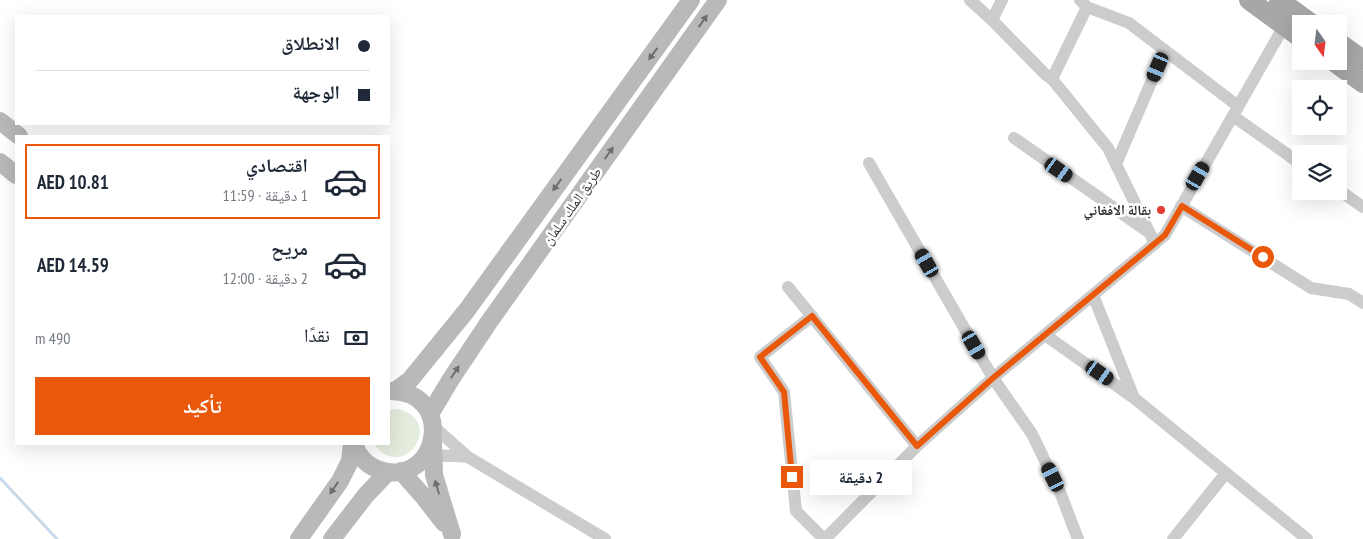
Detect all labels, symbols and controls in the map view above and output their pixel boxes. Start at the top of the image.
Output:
one-way arrow [698,14,708,28]
north arrow [1292,15,1348,70]
map controls [1292,15,1347,200]
text: الانطلاق [281,31,340,55]
one-way arrow [647,47,658,60]
car [1145,50,1170,84]
text: الوجهة [292,80,340,104]
button: locate [1292,80,1347,135]
button: layers [1292,145,1347,200]
one-way arrow [604,146,614,160]
text: اقتصادي [246,153,308,177]
car [1042,155,1075,185]
icon: car [323,159,368,204]
car [1184,159,1211,193]
street label: طريق الملك سلمان [539,164,606,249]
text: AED 10.81 [37,170,109,194]
one-way arrow [553,179,563,192]
text: 1 دقيقة · 11:59 [223,185,308,205]
place label: بقالة الافغاني [1084,201,1151,221]
marker: بقالة الافغاني [1155,204,1167,216]
text: مريح [271,236,308,260]
icon: car [323,242,368,287]
car [913,246,940,280]
route start [1252,246,1274,268]
text: AED 14.59 [37,253,109,277]
text: 2 دقيقة · 12:00 [223,268,308,288]
text: نقدًا [304,323,330,347]
icon: cash [342,324,370,352]
text: 490 m [35,328,70,348]
car [960,328,987,362]
car [1083,358,1116,388]
one-way arrow [450,365,460,379]
button: تأكيد [35,377,370,435]
callout: 2 دقيقة [810,460,912,494]
car [1039,460,1066,494]
route end [781,466,803,488]
text: 2 دقيقة [839,467,883,487]
one-way arrow [433,480,441,495]
one-way arrow [329,481,339,495]

